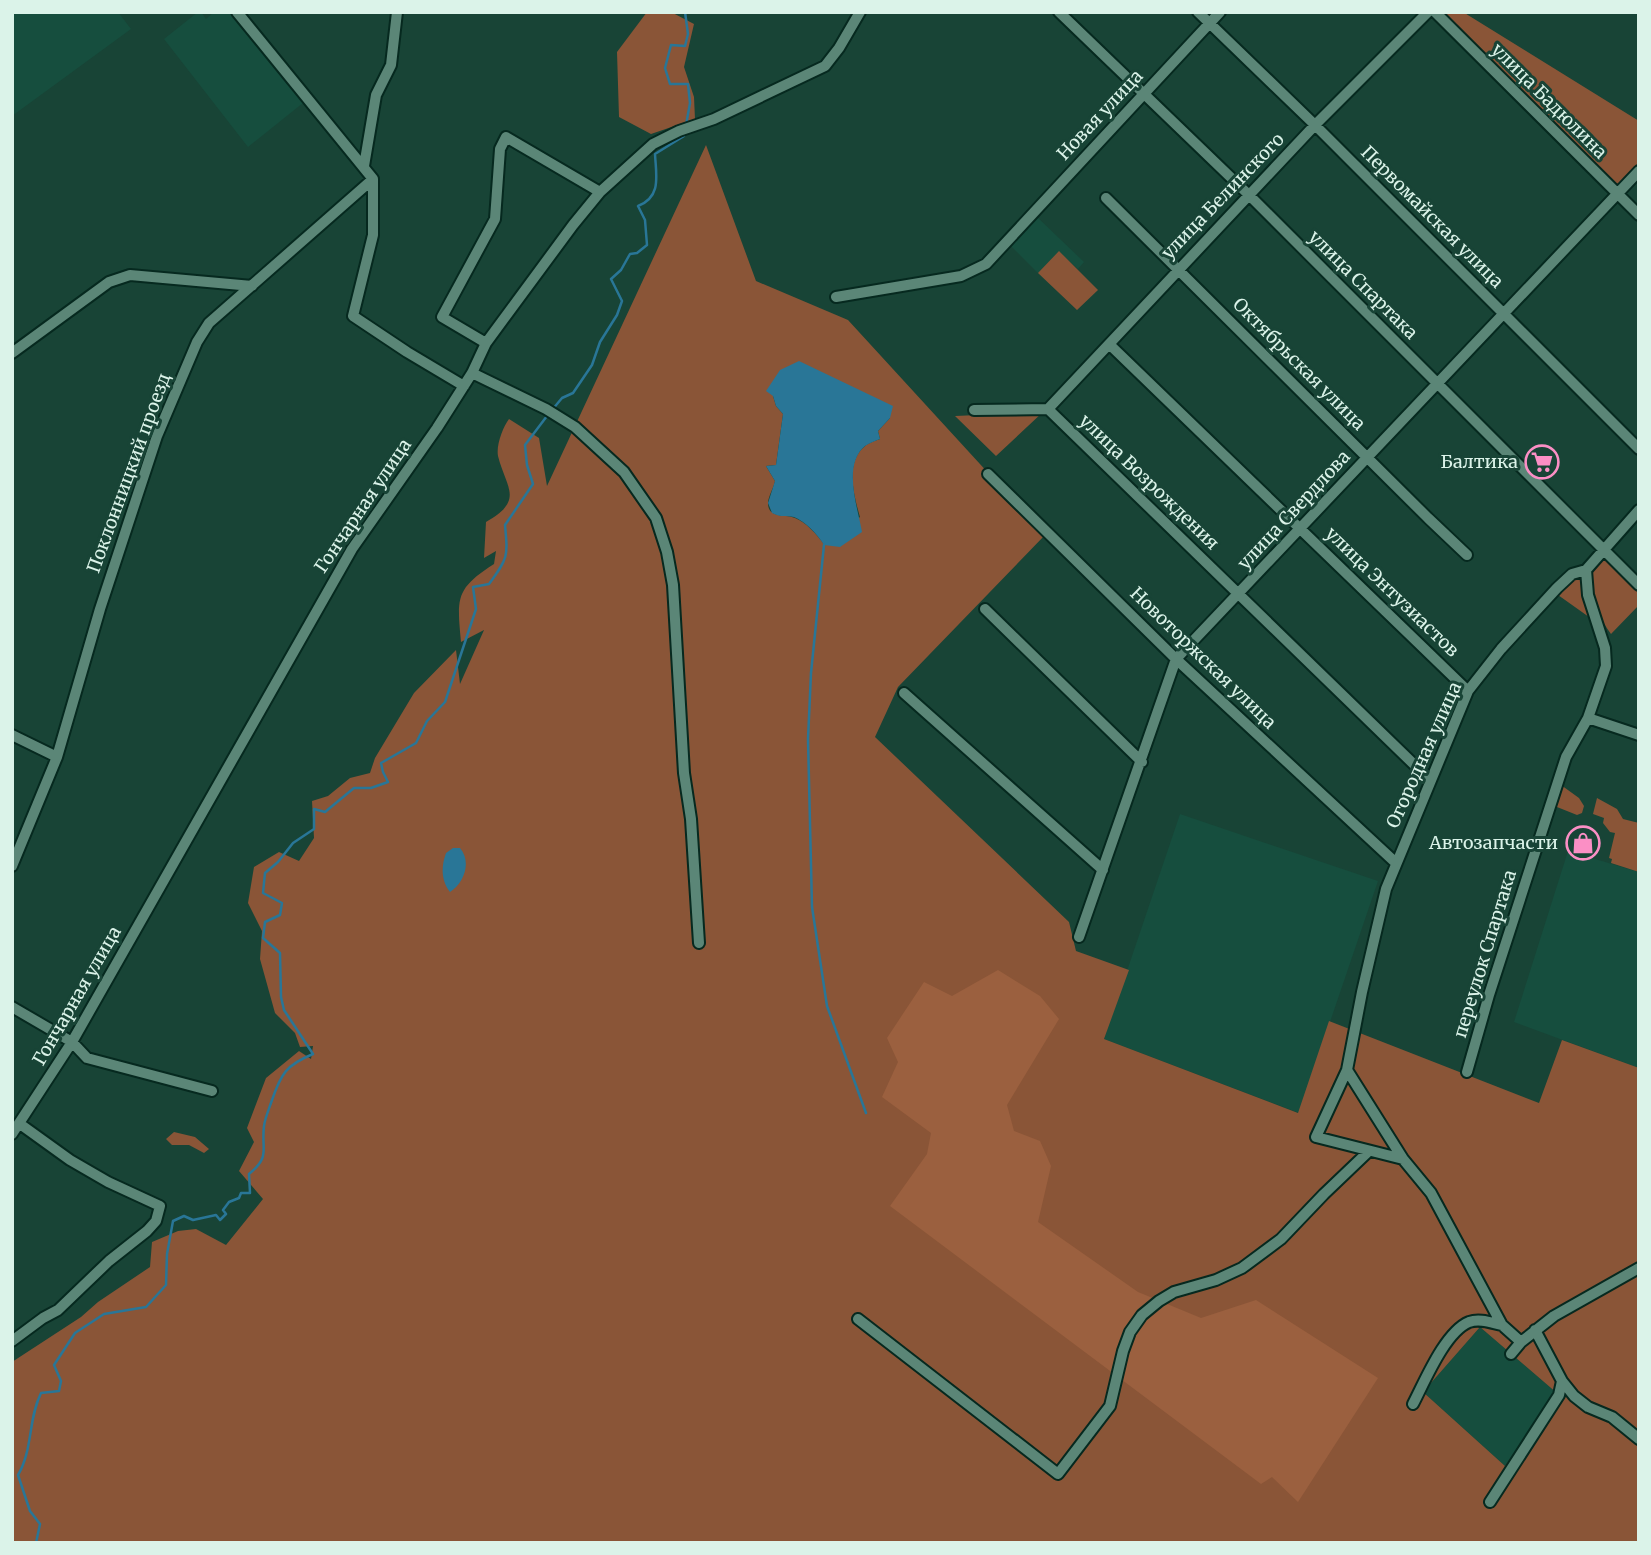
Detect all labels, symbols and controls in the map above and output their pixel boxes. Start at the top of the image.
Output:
street label: улица Бадюлина [1487,38,1612,164]
street label: Новая улица [1052,64,1148,165]
street label: улица Белинского [1156,128,1289,264]
street label: Первомайская улица [1356,141,1509,293]
street label: улица Спартака [1304,225,1423,344]
street label: Октябрьская улица [1228,292,1371,435]
street label: Поклонницкий проезд [82,370,175,576]
street label: улица Возрождения [1075,409,1224,555]
street label: Гончарная улица [309,434,416,577]
supermarket icon: Балтика [1523,443,1561,481]
street label: улица Свердлова [1232,445,1355,574]
place label: Балтика [1440,450,1518,473]
street label: улица Энтузиастов [1321,522,1464,662]
street label: Новоторжская улица [1125,582,1282,734]
street label: Огородная улица [1381,678,1466,832]
shop icon: Автозапчасти [1564,824,1602,862]
place label: Автозапчасти [1428,831,1558,854]
street label: переулок Спартака [1448,867,1521,1041]
street label: Гончарная улица [27,922,126,1070]

